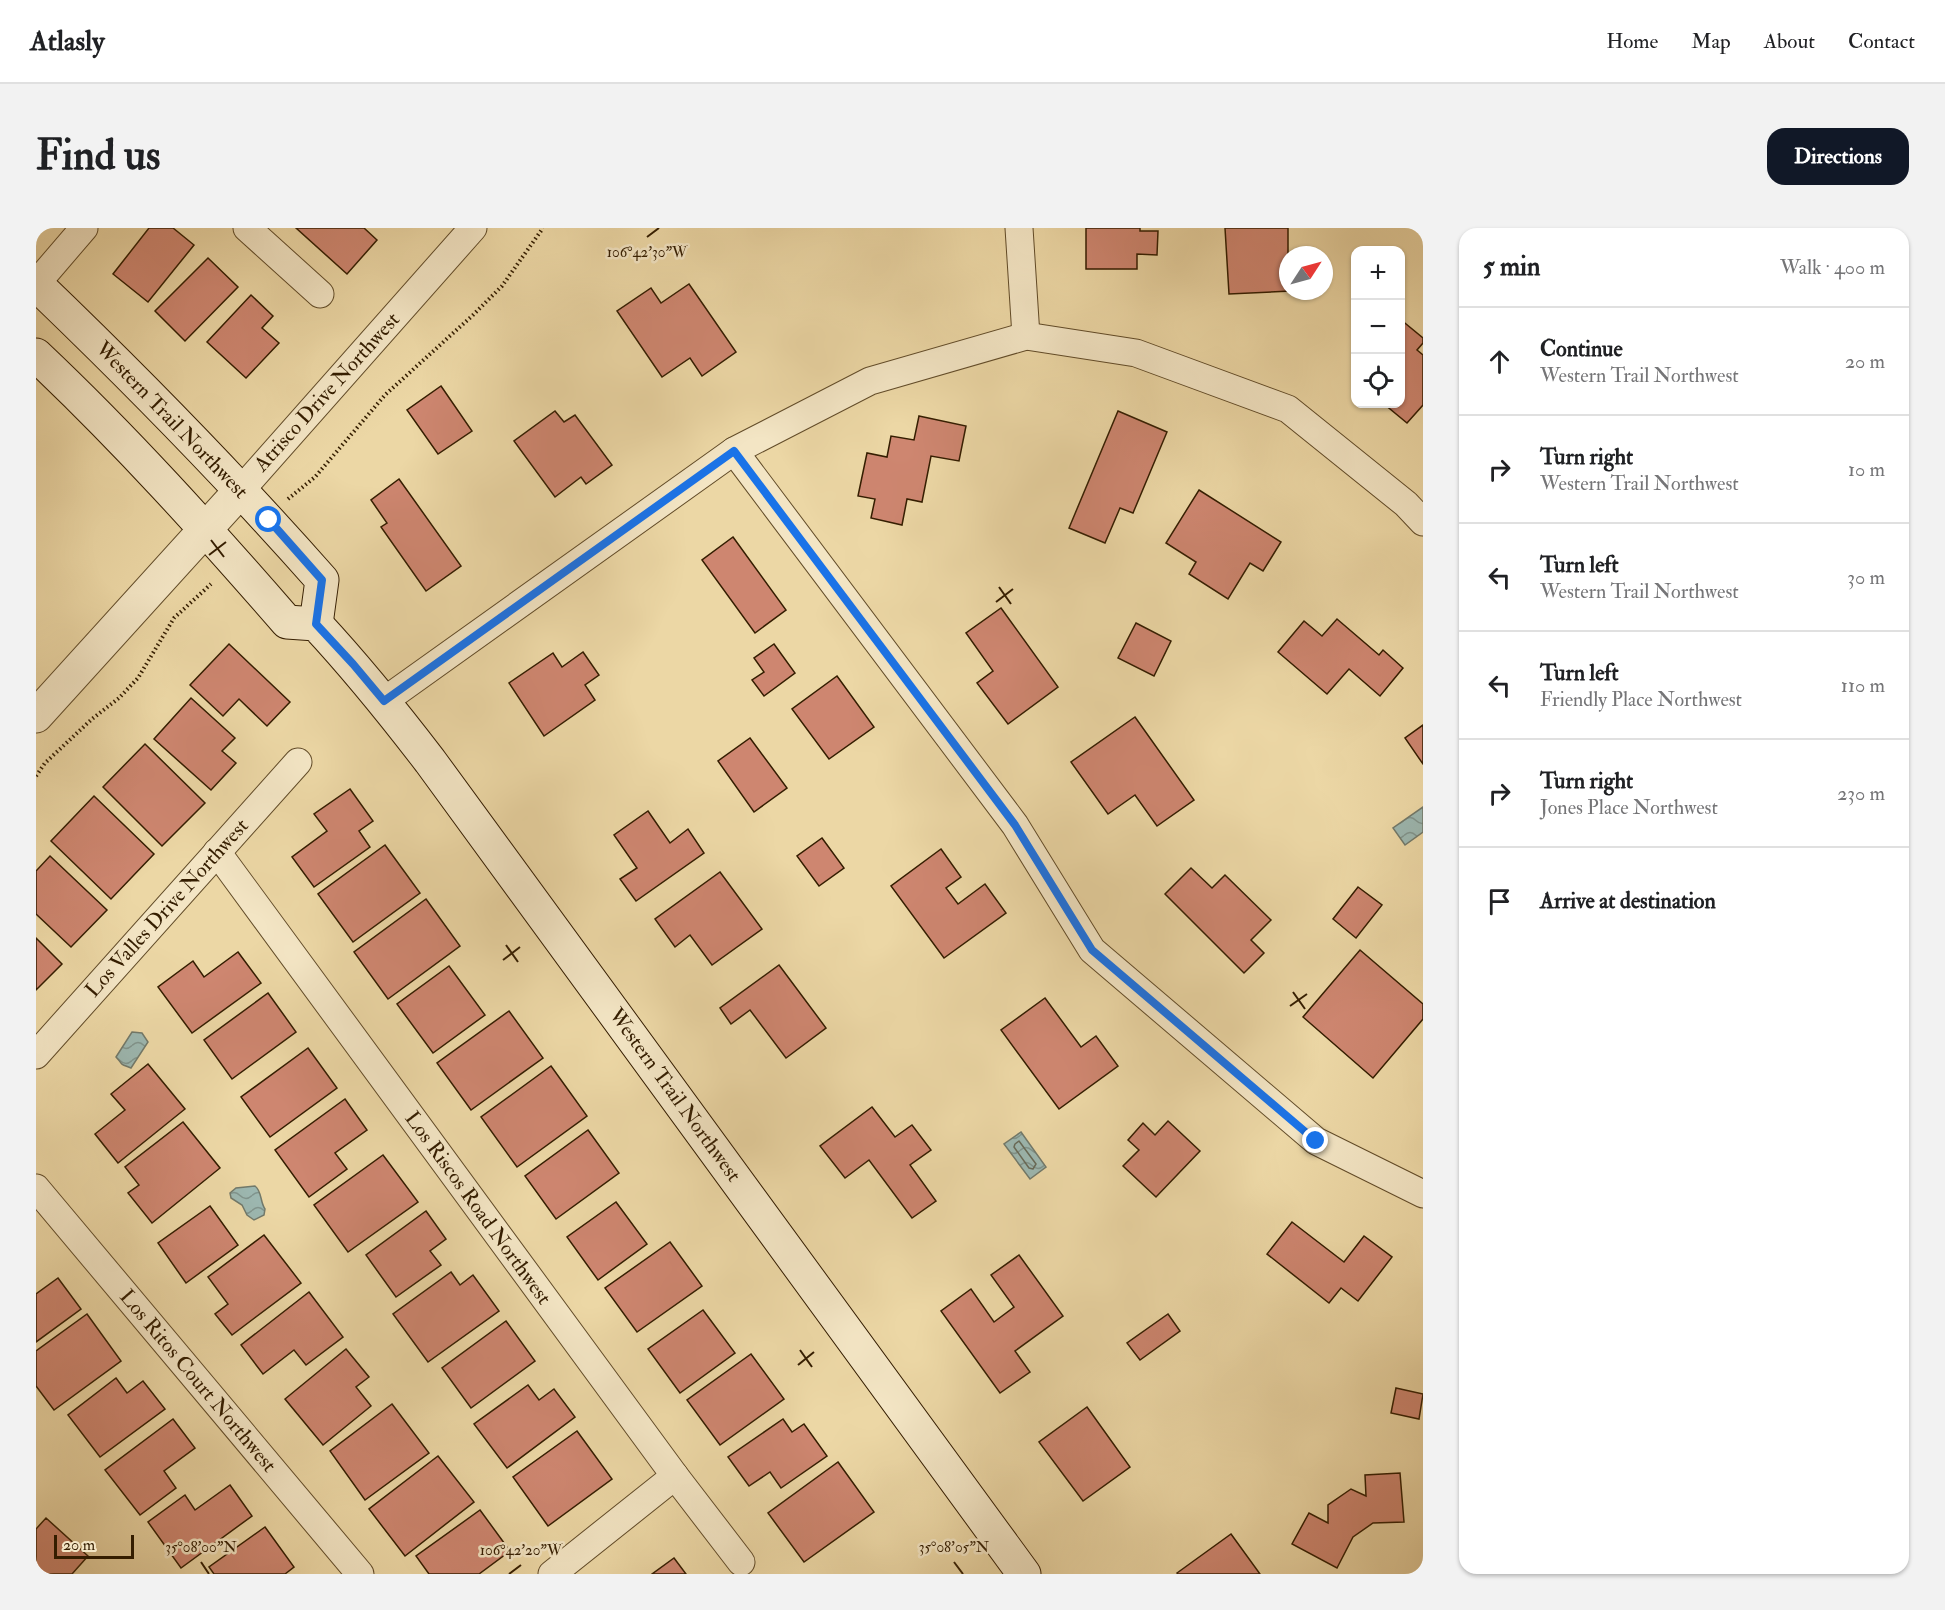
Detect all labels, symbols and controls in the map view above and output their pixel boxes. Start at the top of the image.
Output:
text: Atlasly [30,24,104,59]
text: Home [1606,28,1658,55]
text: Map [1691,28,1731,55]
text: About [1764,28,1815,55]
text: Contact [1848,28,1915,55]
button: Directions [1767,128,1909,185]
text: Find us [36,130,160,182]
text: 106°42'30"W [607,243,688,262]
north arrow [1279,246,1333,300]
map controls [1351,246,1405,408]
button: + [1351,246,1405,300]
text: 5 min [1483,251,1540,283]
text: Walk · 400 m [1780,255,1885,280]
button: − [1351,300,1405,354]
street label: Atrisco Drive Northwest [248,306,406,478]
street label: Western Trail Northwest [89,335,254,505]
text: Continue [1540,335,1623,363]
icon: ahead [1483,345,1516,378]
text: 20 m [1845,349,1885,374]
button: locate [1351,354,1405,408]
text: Western Trail Northwest [1540,363,1739,388]
text: Turn right [1540,443,1633,471]
icon: right [1483,453,1516,486]
text: 10 m [1848,457,1885,482]
text: Western Trail Northwest [1540,471,1739,496]
route start [255,506,281,532]
text: Turn left [1540,551,1619,579]
icon: left [1483,561,1516,594]
text: 30 m [1847,565,1885,590]
text: Western Trail Northwest [1540,579,1739,604]
text: Turn left [1540,659,1619,687]
icon: left [1483,669,1516,702]
text: 110 m [1841,673,1885,698]
text: Friendly Place Northwest [1540,687,1742,712]
text: Turn right [1540,767,1633,795]
icon: right [1483,777,1516,810]
text: 230 m [1837,781,1885,806]
text: Jones Place Northwest [1540,795,1718,820]
street label: Los Valles Drive Northwest [79,813,255,1003]
icon: arrive [1483,885,1516,918]
text: Arrive at destination [1540,887,1716,915]
street label: Western Trail Northwest [602,1002,747,1188]
street label: Los Riscos Road Northwest [399,1106,557,1310]
route end [1302,1127,1328,1153]
street label: Los Ritos Court Northwest [113,1284,283,1478]
scale bar [54,1532,134,1560]
text: 20 m [63,1535,95,1555]
text: 35°08'00"N [165,1538,237,1557]
text: 35°08'05"N [919,1538,990,1557]
text: 106°42'20"W [480,1541,563,1560]

